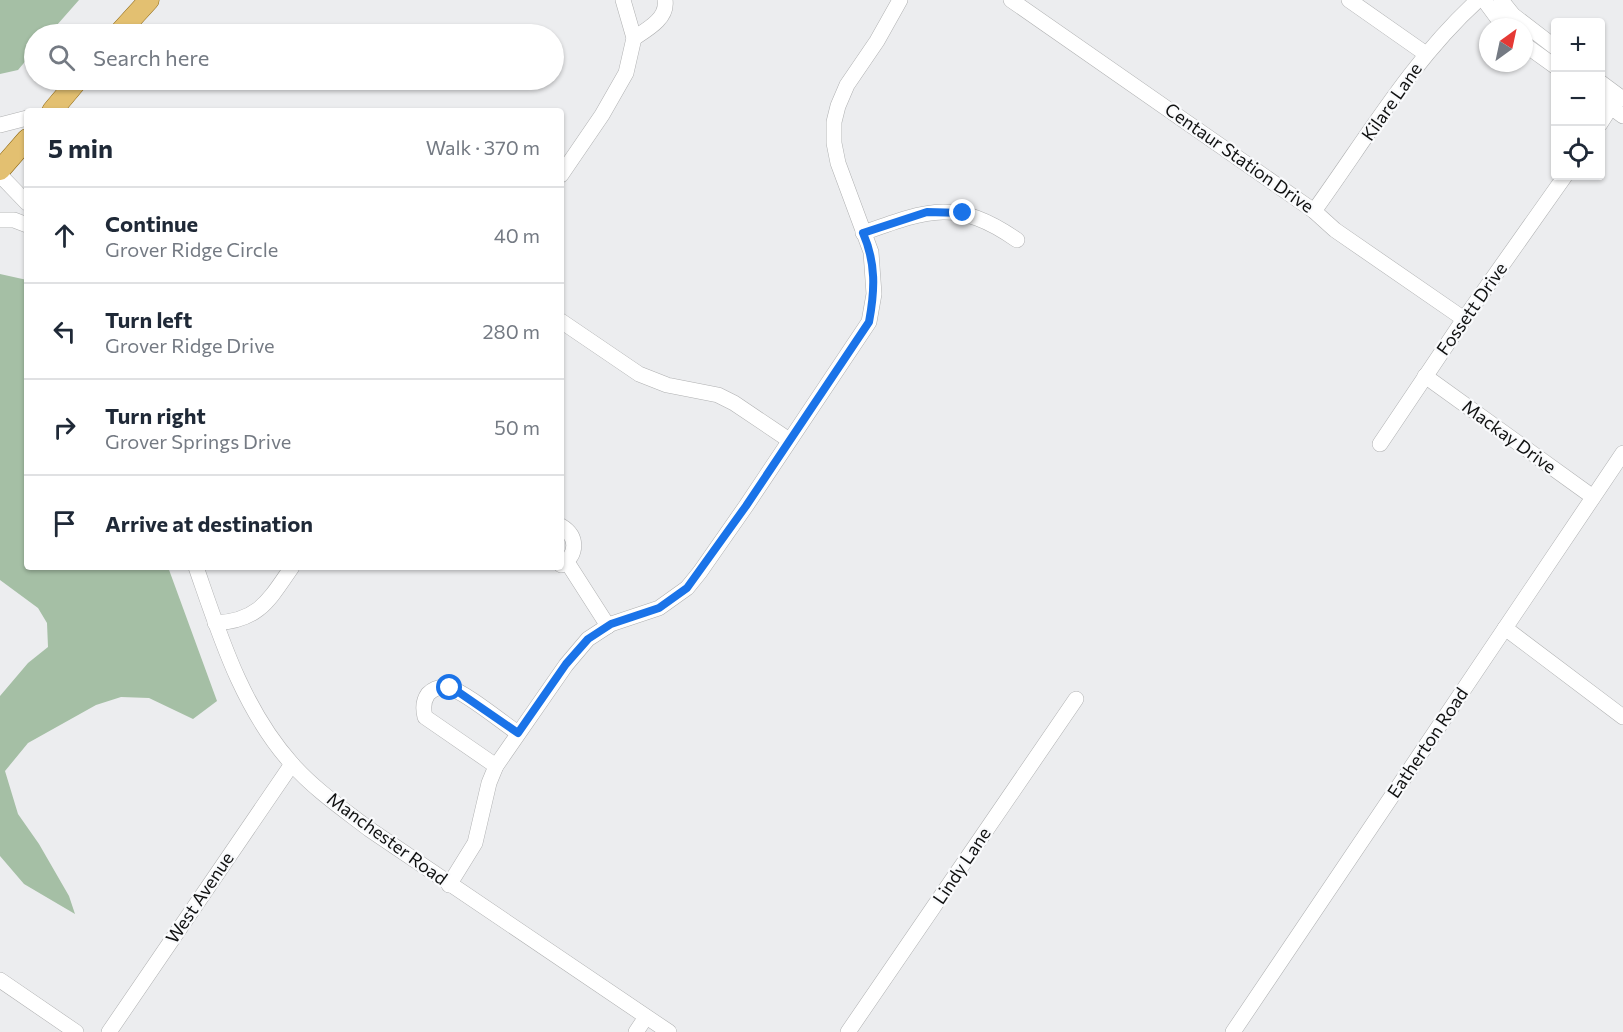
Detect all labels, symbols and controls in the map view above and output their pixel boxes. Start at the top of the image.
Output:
north arrow [1479,18,1533,72]
map controls [1551,18,1605,180]
button: + [1551,18,1605,72]
search box [24,24,564,90]
icon: search [45,41,78,74]
text: Search here [93,44,209,71]
street label: Kilare Lane [1356,58,1426,145]
button: − [1551,72,1605,126]
street label: Centaur Station Drive [1161,97,1318,217]
button: locate [1551,126,1605,180]
text: 5 min [48,132,113,163]
text: Walk · 370 m [426,135,540,159]
route end [949,199,975,225]
text: Continue [105,210,198,237]
icon: ahead [48,219,81,252]
text: 40 m [494,223,540,247]
text: Grover Ridge Circle [105,237,278,261]
street label: Fossett Drive [1431,258,1511,359]
text: Turn left [105,306,192,333]
icon: left [48,315,81,348]
text: 280 m [482,319,540,343]
text: Grover Ridge Drive [105,333,275,357]
street label: Mackay Drive [1458,395,1561,478]
text: Turn right [105,402,206,429]
icon: right [48,411,81,444]
text: 50 m [494,415,540,439]
text: Grover Springs Drive [105,429,291,453]
icon: arrive [48,507,81,540]
text: Arrive at destination [105,510,313,537]
route start [436,674,462,700]
street label: Eatherton Road [1382,683,1472,802]
street label: Manchester Road [323,787,452,889]
street label: Lindy Lane [927,823,995,908]
street label: West Avenue [161,848,238,947]

